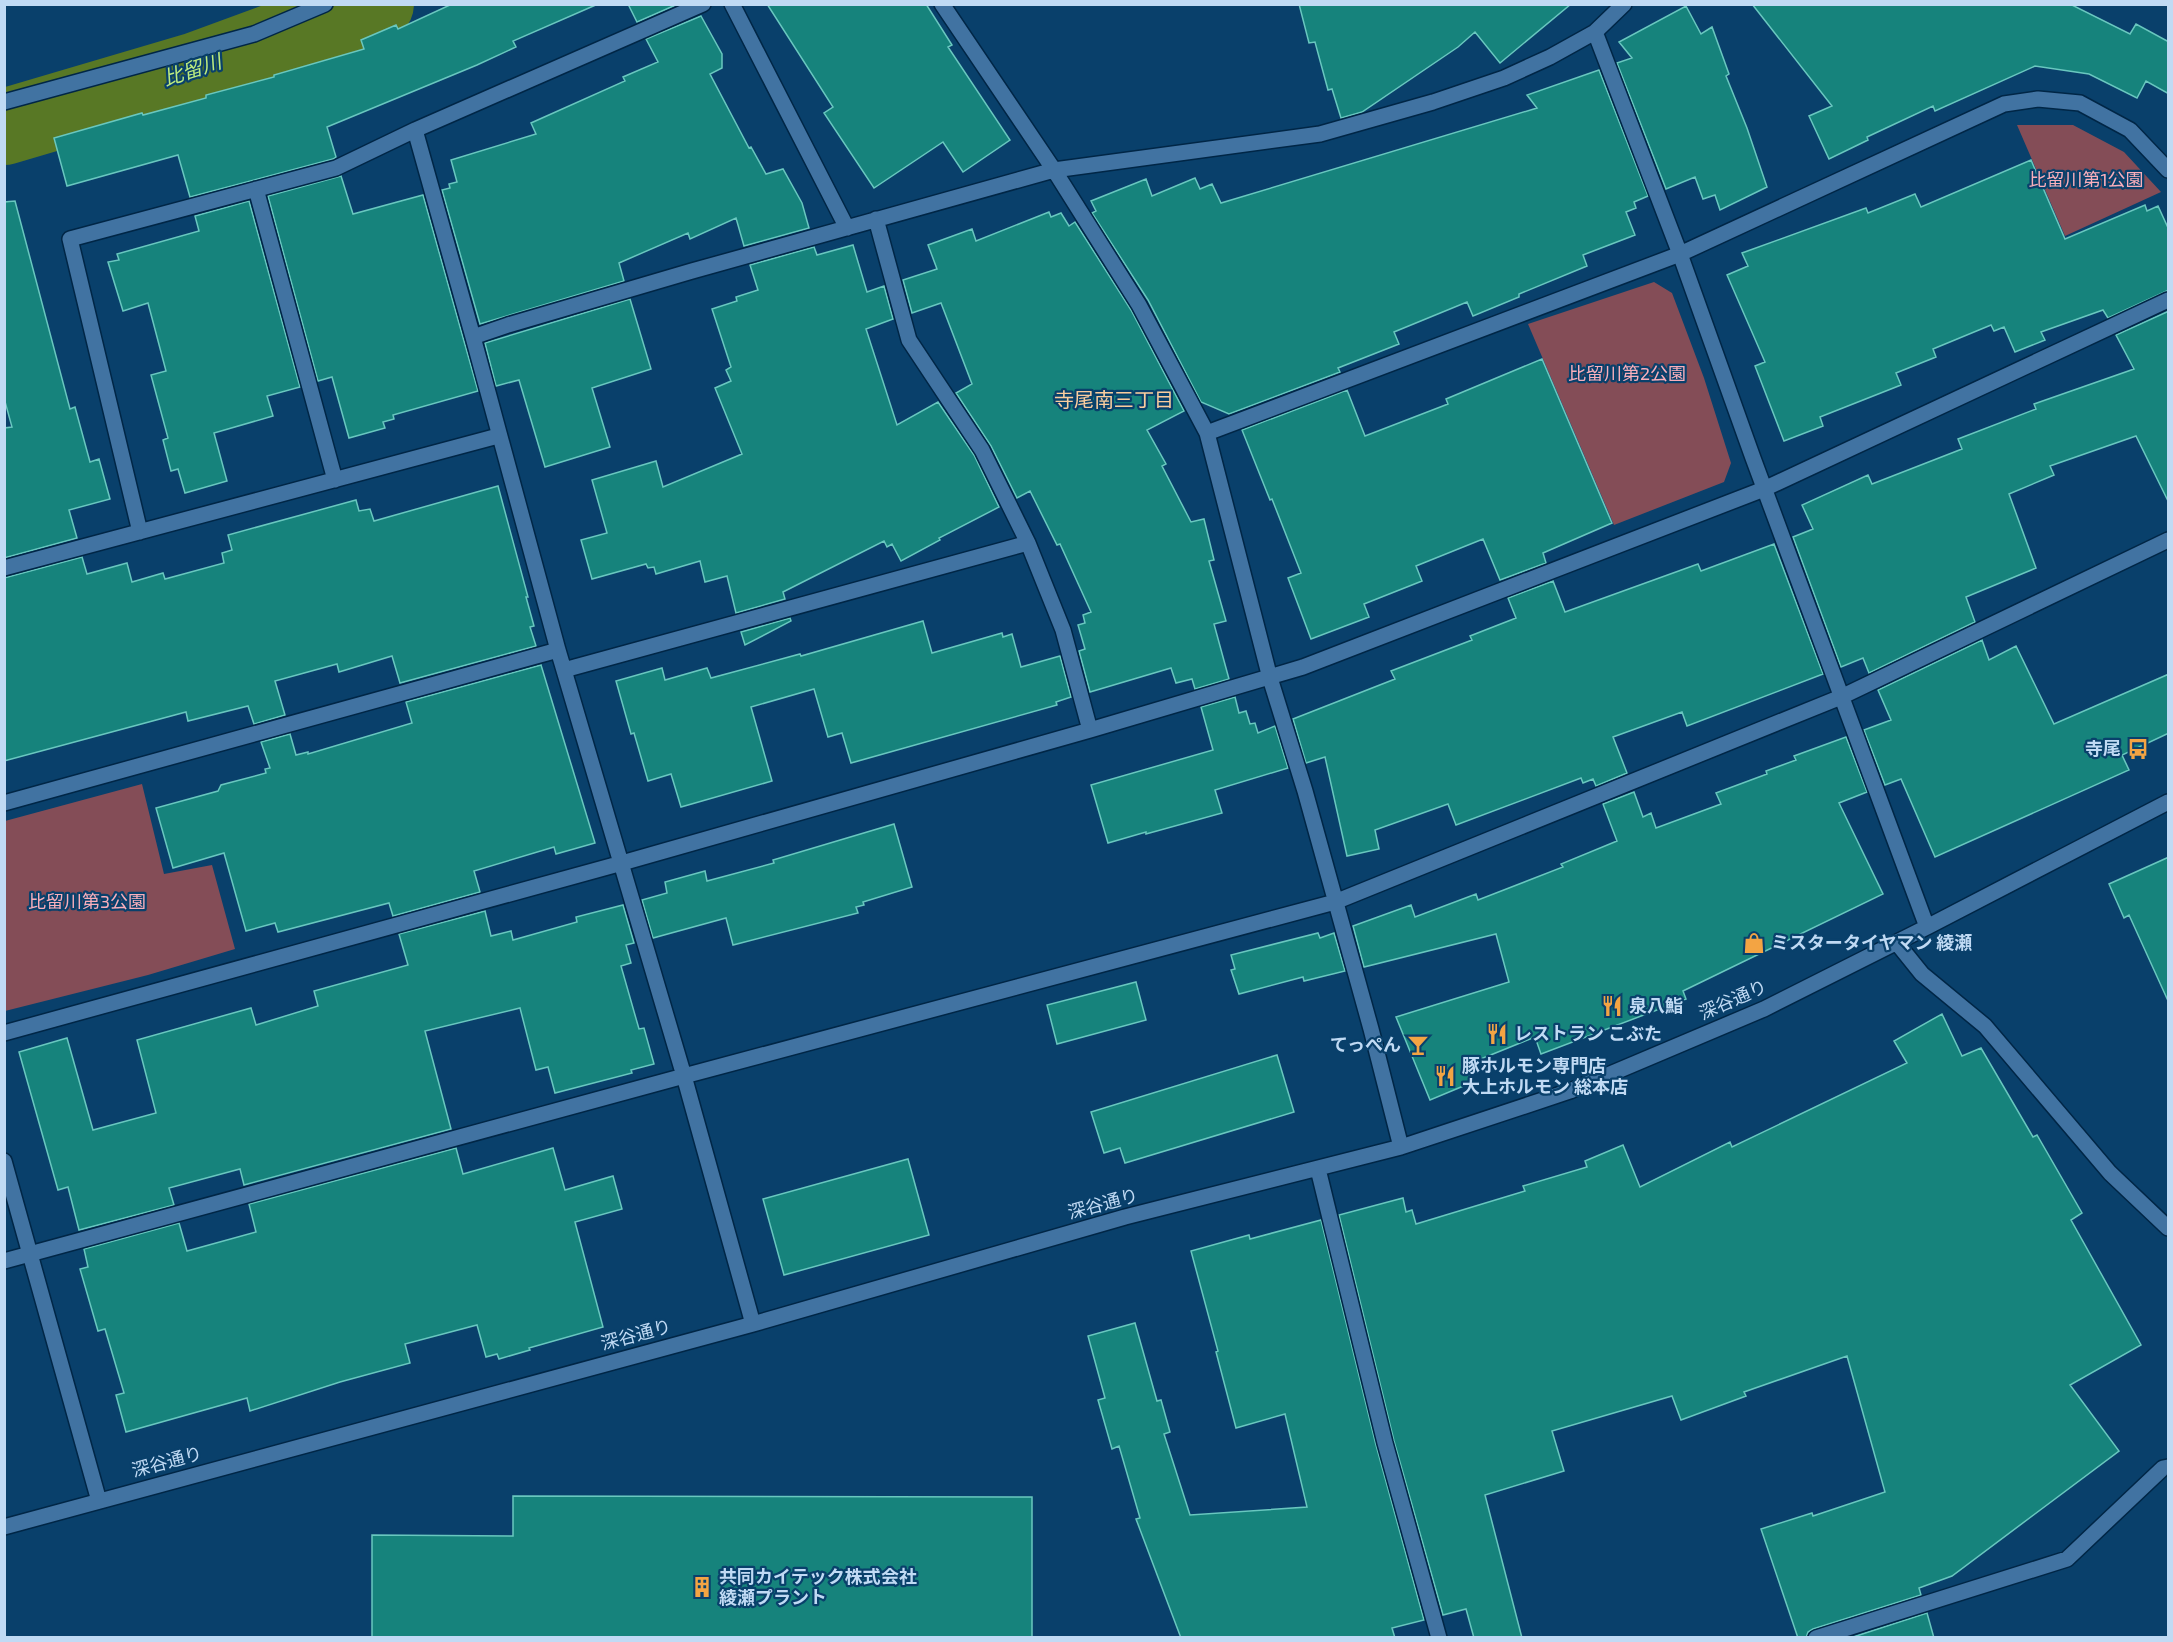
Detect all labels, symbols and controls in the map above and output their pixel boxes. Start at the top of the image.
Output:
water label: 比留川 [159,48,226,90]
park label: 比留川第1公園 [2028,168,2144,190]
park label: 比留川第2公園 [1568,362,1686,384]
district label: 寺尾南三丁目 [1054,387,1174,411]
place label: 寺尾 [2085,737,2121,759]
bus stop icon: 寺尾 [2126,737,2150,761]
park label: 比留川第3公園 [28,890,146,912]
shop icon: ミスタータイヤマン 綾瀬 [1742,931,1766,955]
place label: ミスタータイヤマン 綾瀬 [1771,931,1972,953]
street label: 深谷通り [1695,974,1770,1024]
restaurant icon: 泉八鮨 [1600,994,1624,1018]
place label: 泉八鮨 [1629,994,1683,1016]
restaurant icon: レストラン こぶた [1485,1022,1509,1046]
place label: レストラン こぶた [1514,1022,1662,1044]
place label: てっぺん [1330,1033,1401,1055]
bar icon: てっぺん [1406,1033,1430,1057]
place label: 豚ホルモン専門店 大上ホルモン 総本店 [1462,1054,1628,1097]
restaurant icon: 豚ホルモン専門店 大上ホルモン 総本店 [1433,1064,1457,1088]
street label: 深谷通り [1065,1183,1140,1223]
street label: 深谷通り [598,1314,673,1354]
street label: 深谷通り [129,1441,204,1481]
place label: 共同カイテック株式会社 綾瀬プラント [719,1565,917,1608]
building icon: 共同カイテック株式会社 綾瀬プラント [690,1575,714,1599]

